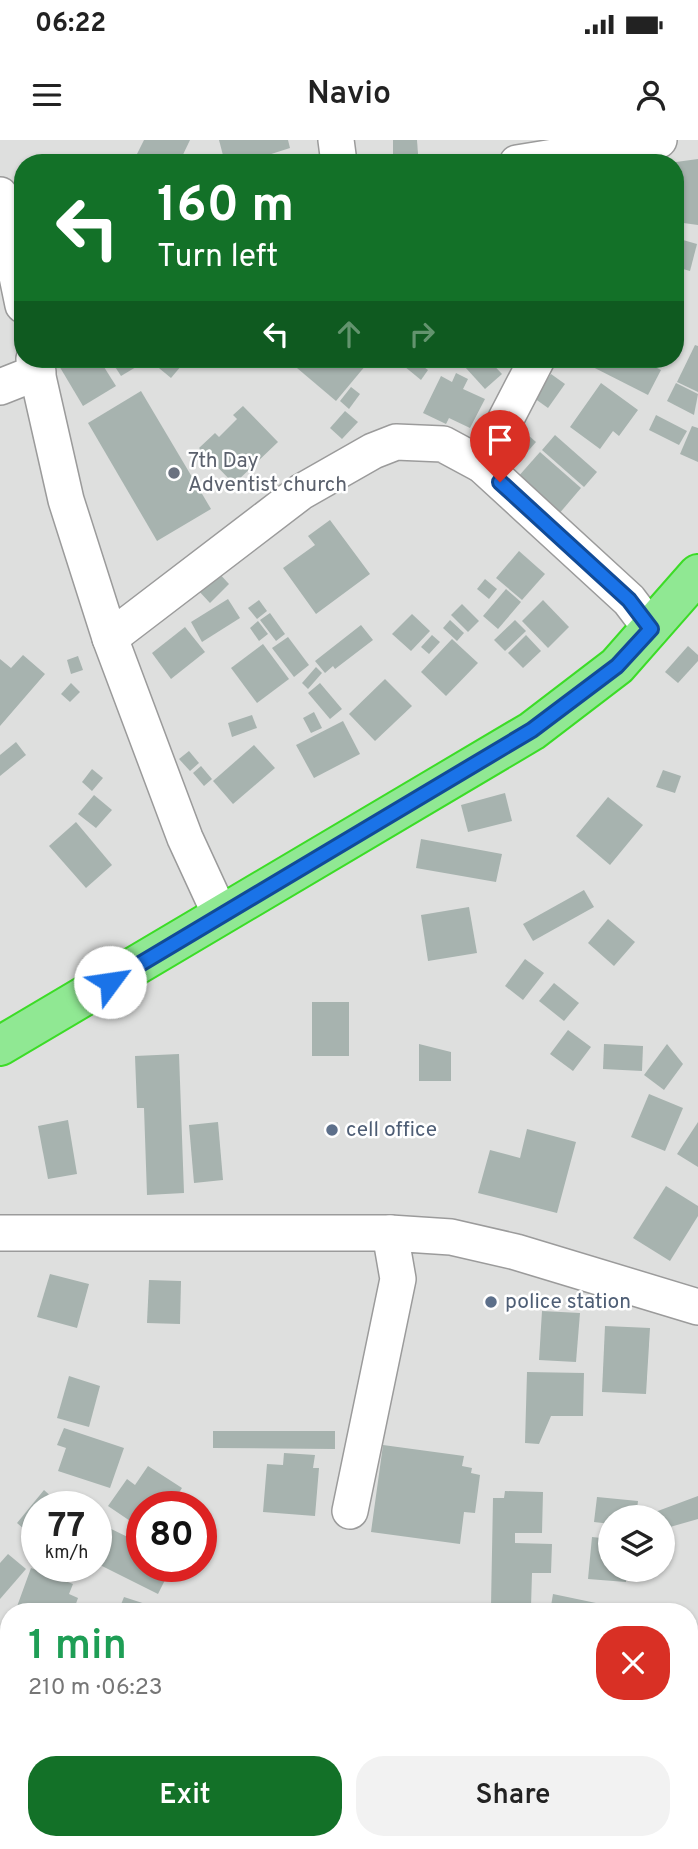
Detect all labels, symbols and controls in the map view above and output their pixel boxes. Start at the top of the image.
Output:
text: 06:22 [35,8,106,41]
text: Navio [307,75,391,115]
icon: menu [28,76,66,114]
icon: person [632,76,670,114]
text: 160 m [157,177,294,239]
icon: left [42,182,133,273]
text: Turn left [157,238,278,278]
icon: left [257,315,295,353]
icon: ahead [330,315,368,353]
icon: right [403,315,441,353]
pin [470,410,530,482]
icon: arrive [481,421,519,459]
place label: 7th Day Adventist church [188,448,347,499]
marker: 7th Day Adventist church [166,465,182,481]
position arrow [73,945,147,1019]
place label: cell office [346,1117,437,1144]
marker: cell office [324,1122,340,1138]
place label: police station [505,1289,631,1316]
marker: police station [483,1294,499,1310]
speed limit sign: 80 [126,1491,217,1582]
text: 77 [48,1505,85,1549]
map controls [598,1505,675,1582]
button: layers [598,1505,675,1582]
text: km/h [45,1542,88,1565]
text: 1 min [28,1621,127,1674]
button: close [596,1626,670,1700]
text: 210 m · 06:23 [28,1674,163,1703]
button: Exit [28,1756,342,1836]
button: Share [356,1756,670,1836]

